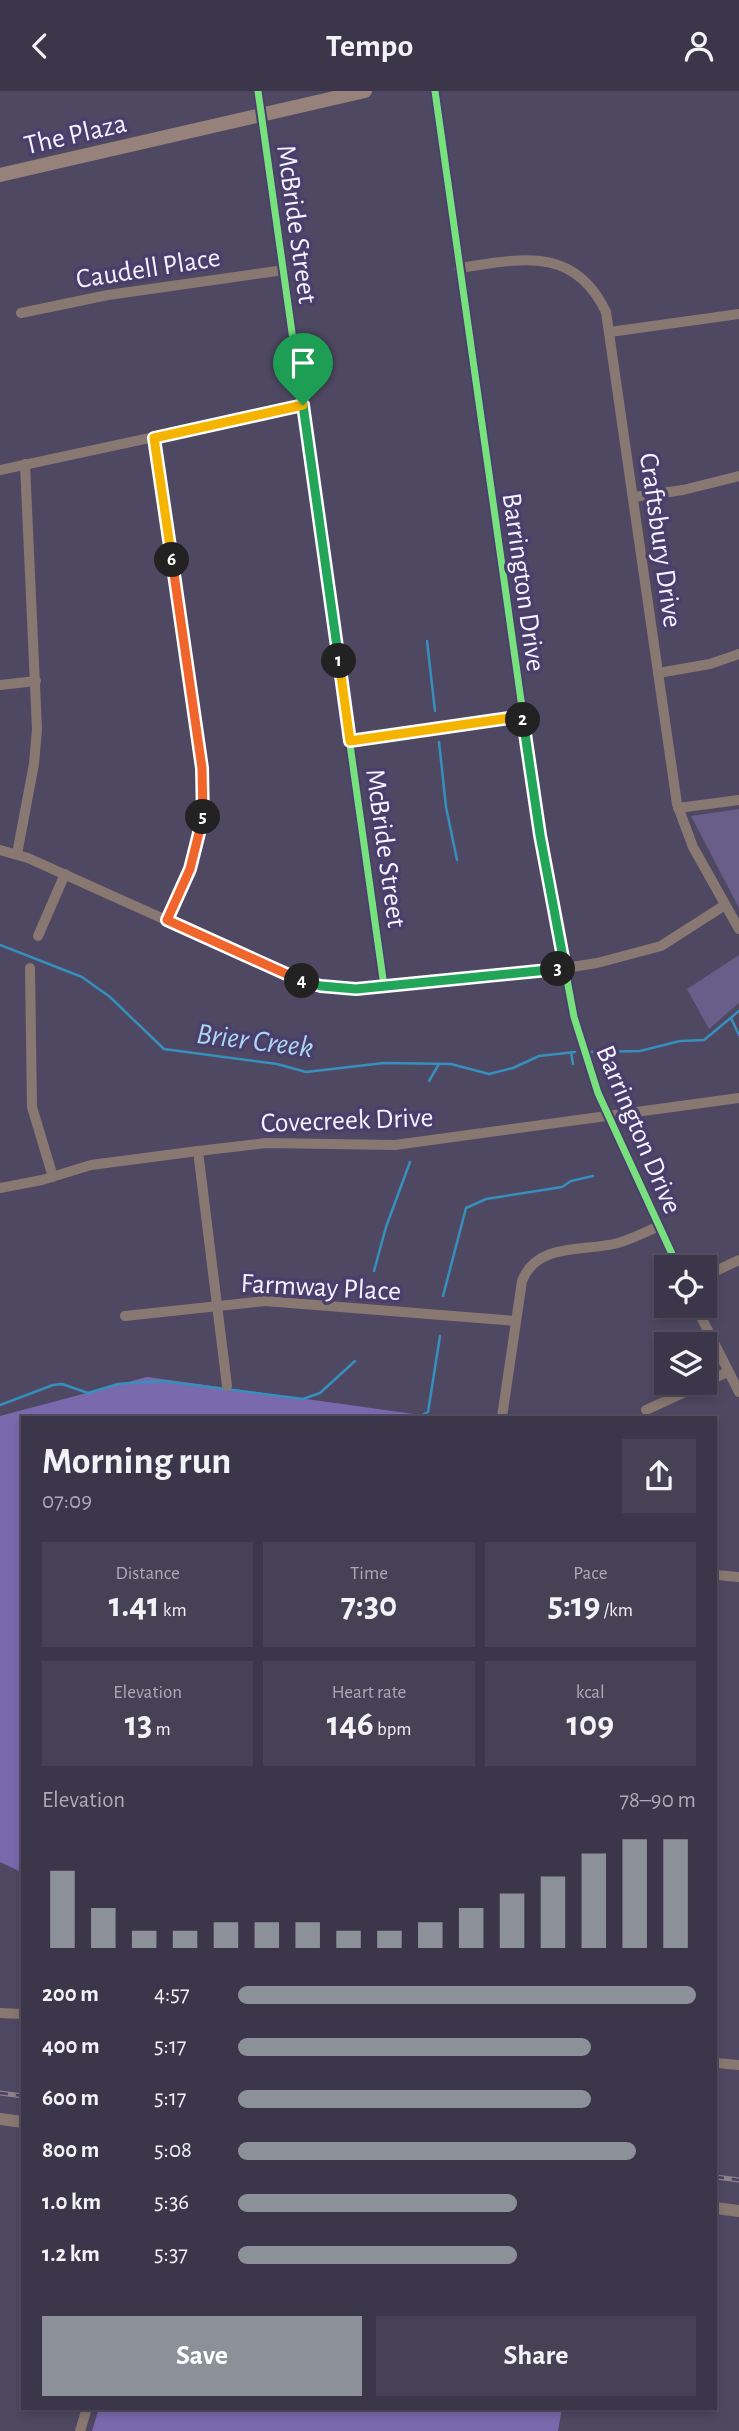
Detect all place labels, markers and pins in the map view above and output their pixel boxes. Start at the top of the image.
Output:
pin [273,333,333,405]
pin: 6 [154,543,190,577]
pin: 1 [322,643,356,679]
pin: 2 [505,703,540,737]
pin: 5 [186,799,220,835]
pin: 3 [540,951,576,987]
pin: 4 [284,963,320,999]

